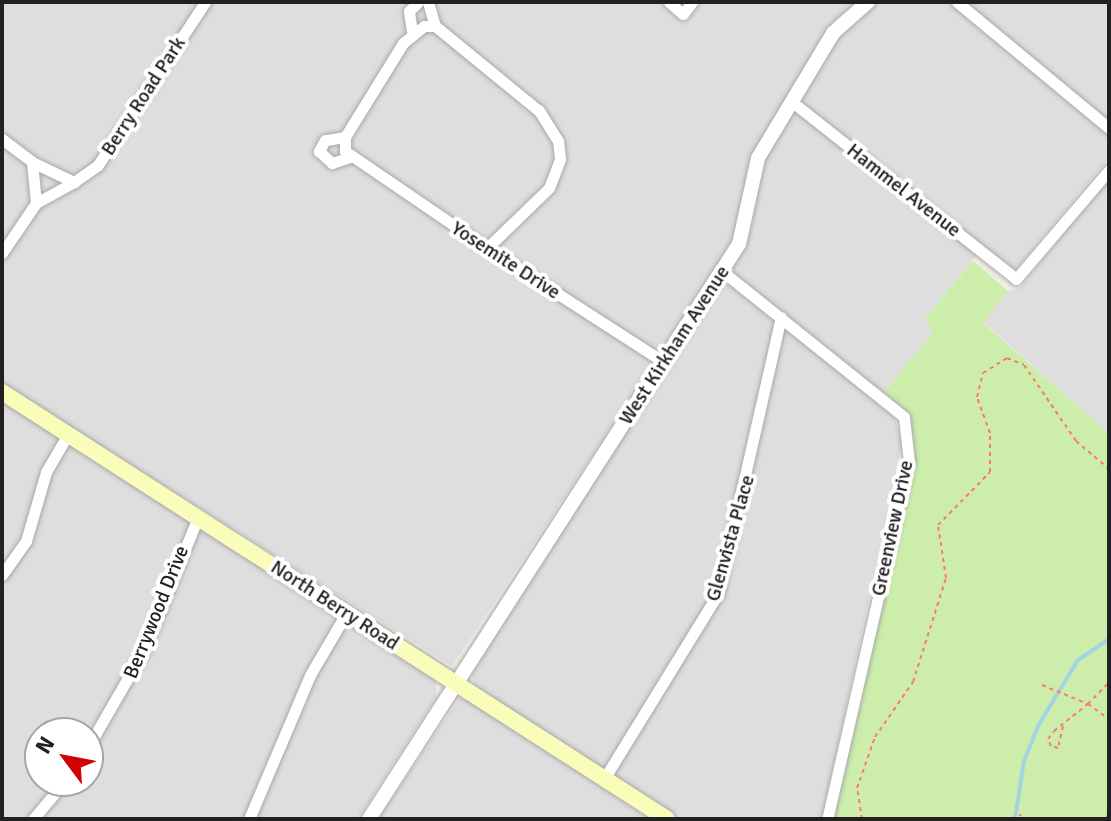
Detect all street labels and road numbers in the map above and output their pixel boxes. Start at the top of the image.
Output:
street label: Berry Road Park [96,32,190,160]
street label: Hammel Avenue [842,138,966,242]
street label: Yosemite Drive [447,216,565,304]
street label: West Kirkham Avenue [614,261,734,429]
street label: Greenview Drive [866,458,918,598]
street label: Glenvista Place [700,472,760,604]
street label: Berrywood Drive [118,542,194,682]
street label: North Berry Road [266,555,404,655]

